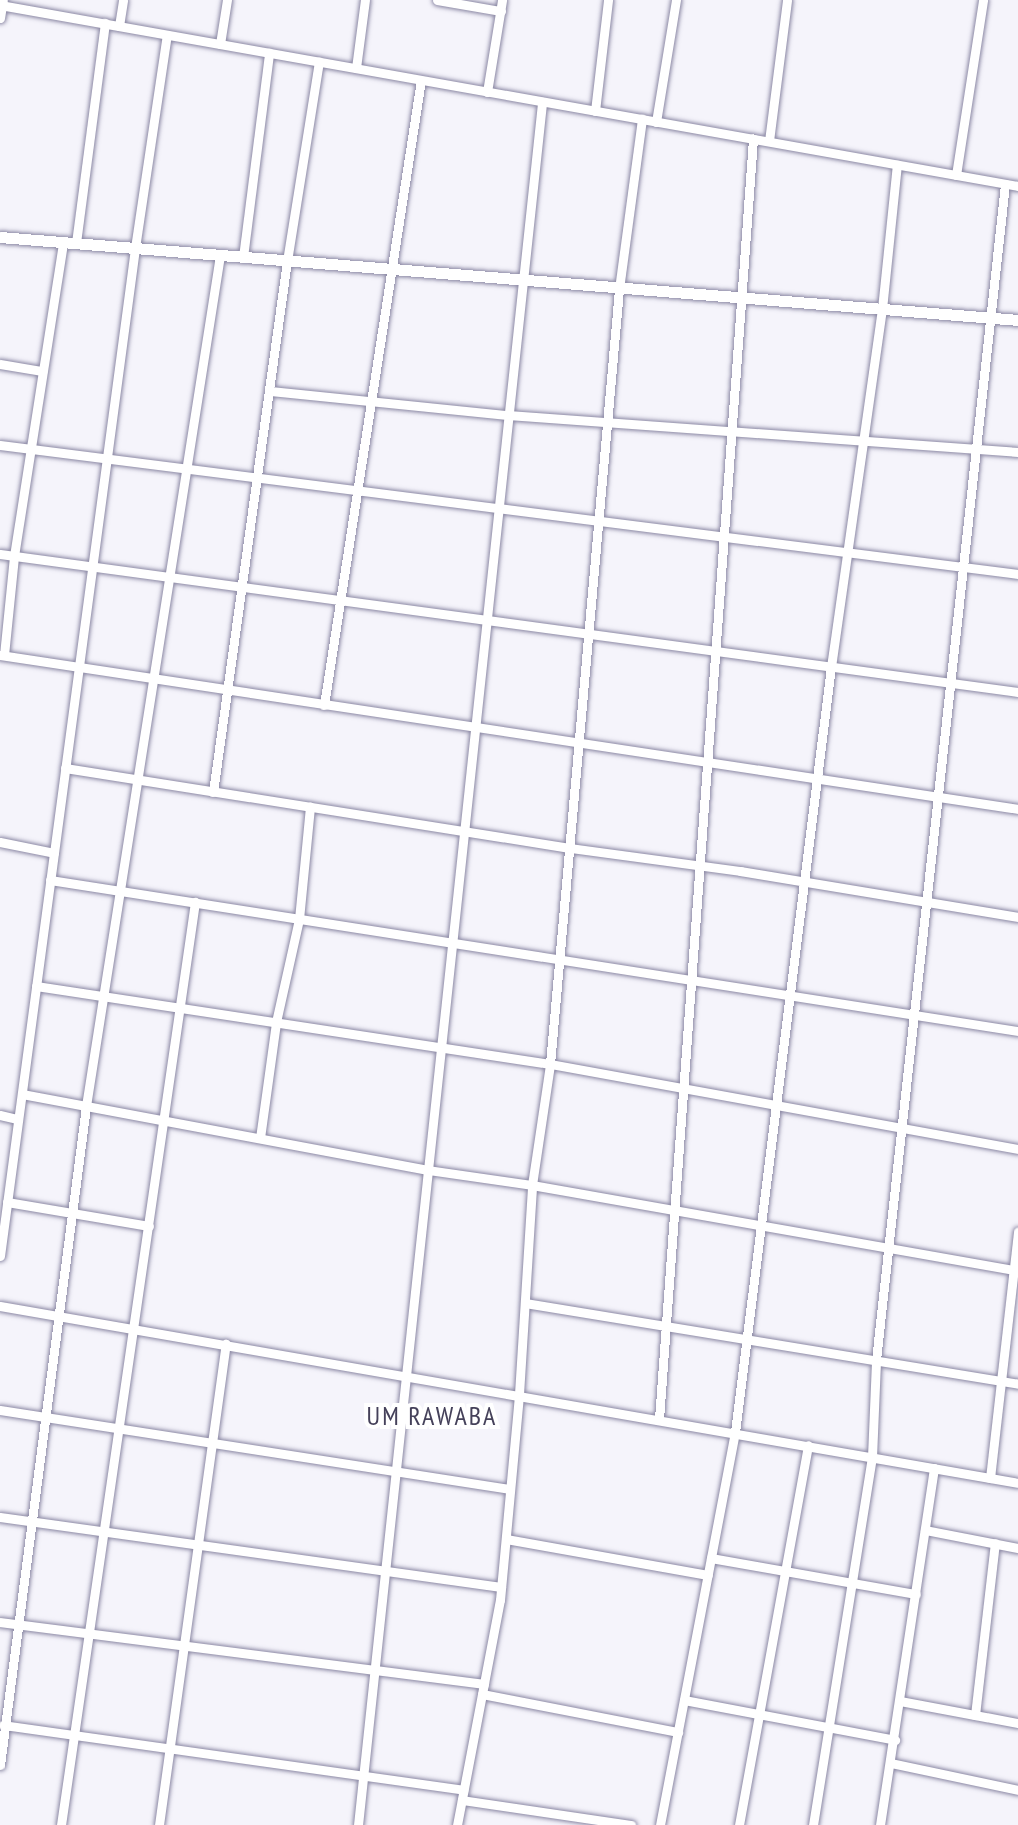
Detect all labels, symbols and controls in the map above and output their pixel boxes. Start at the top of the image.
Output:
district label: UM RAWABA [367,1400,497,1432]

